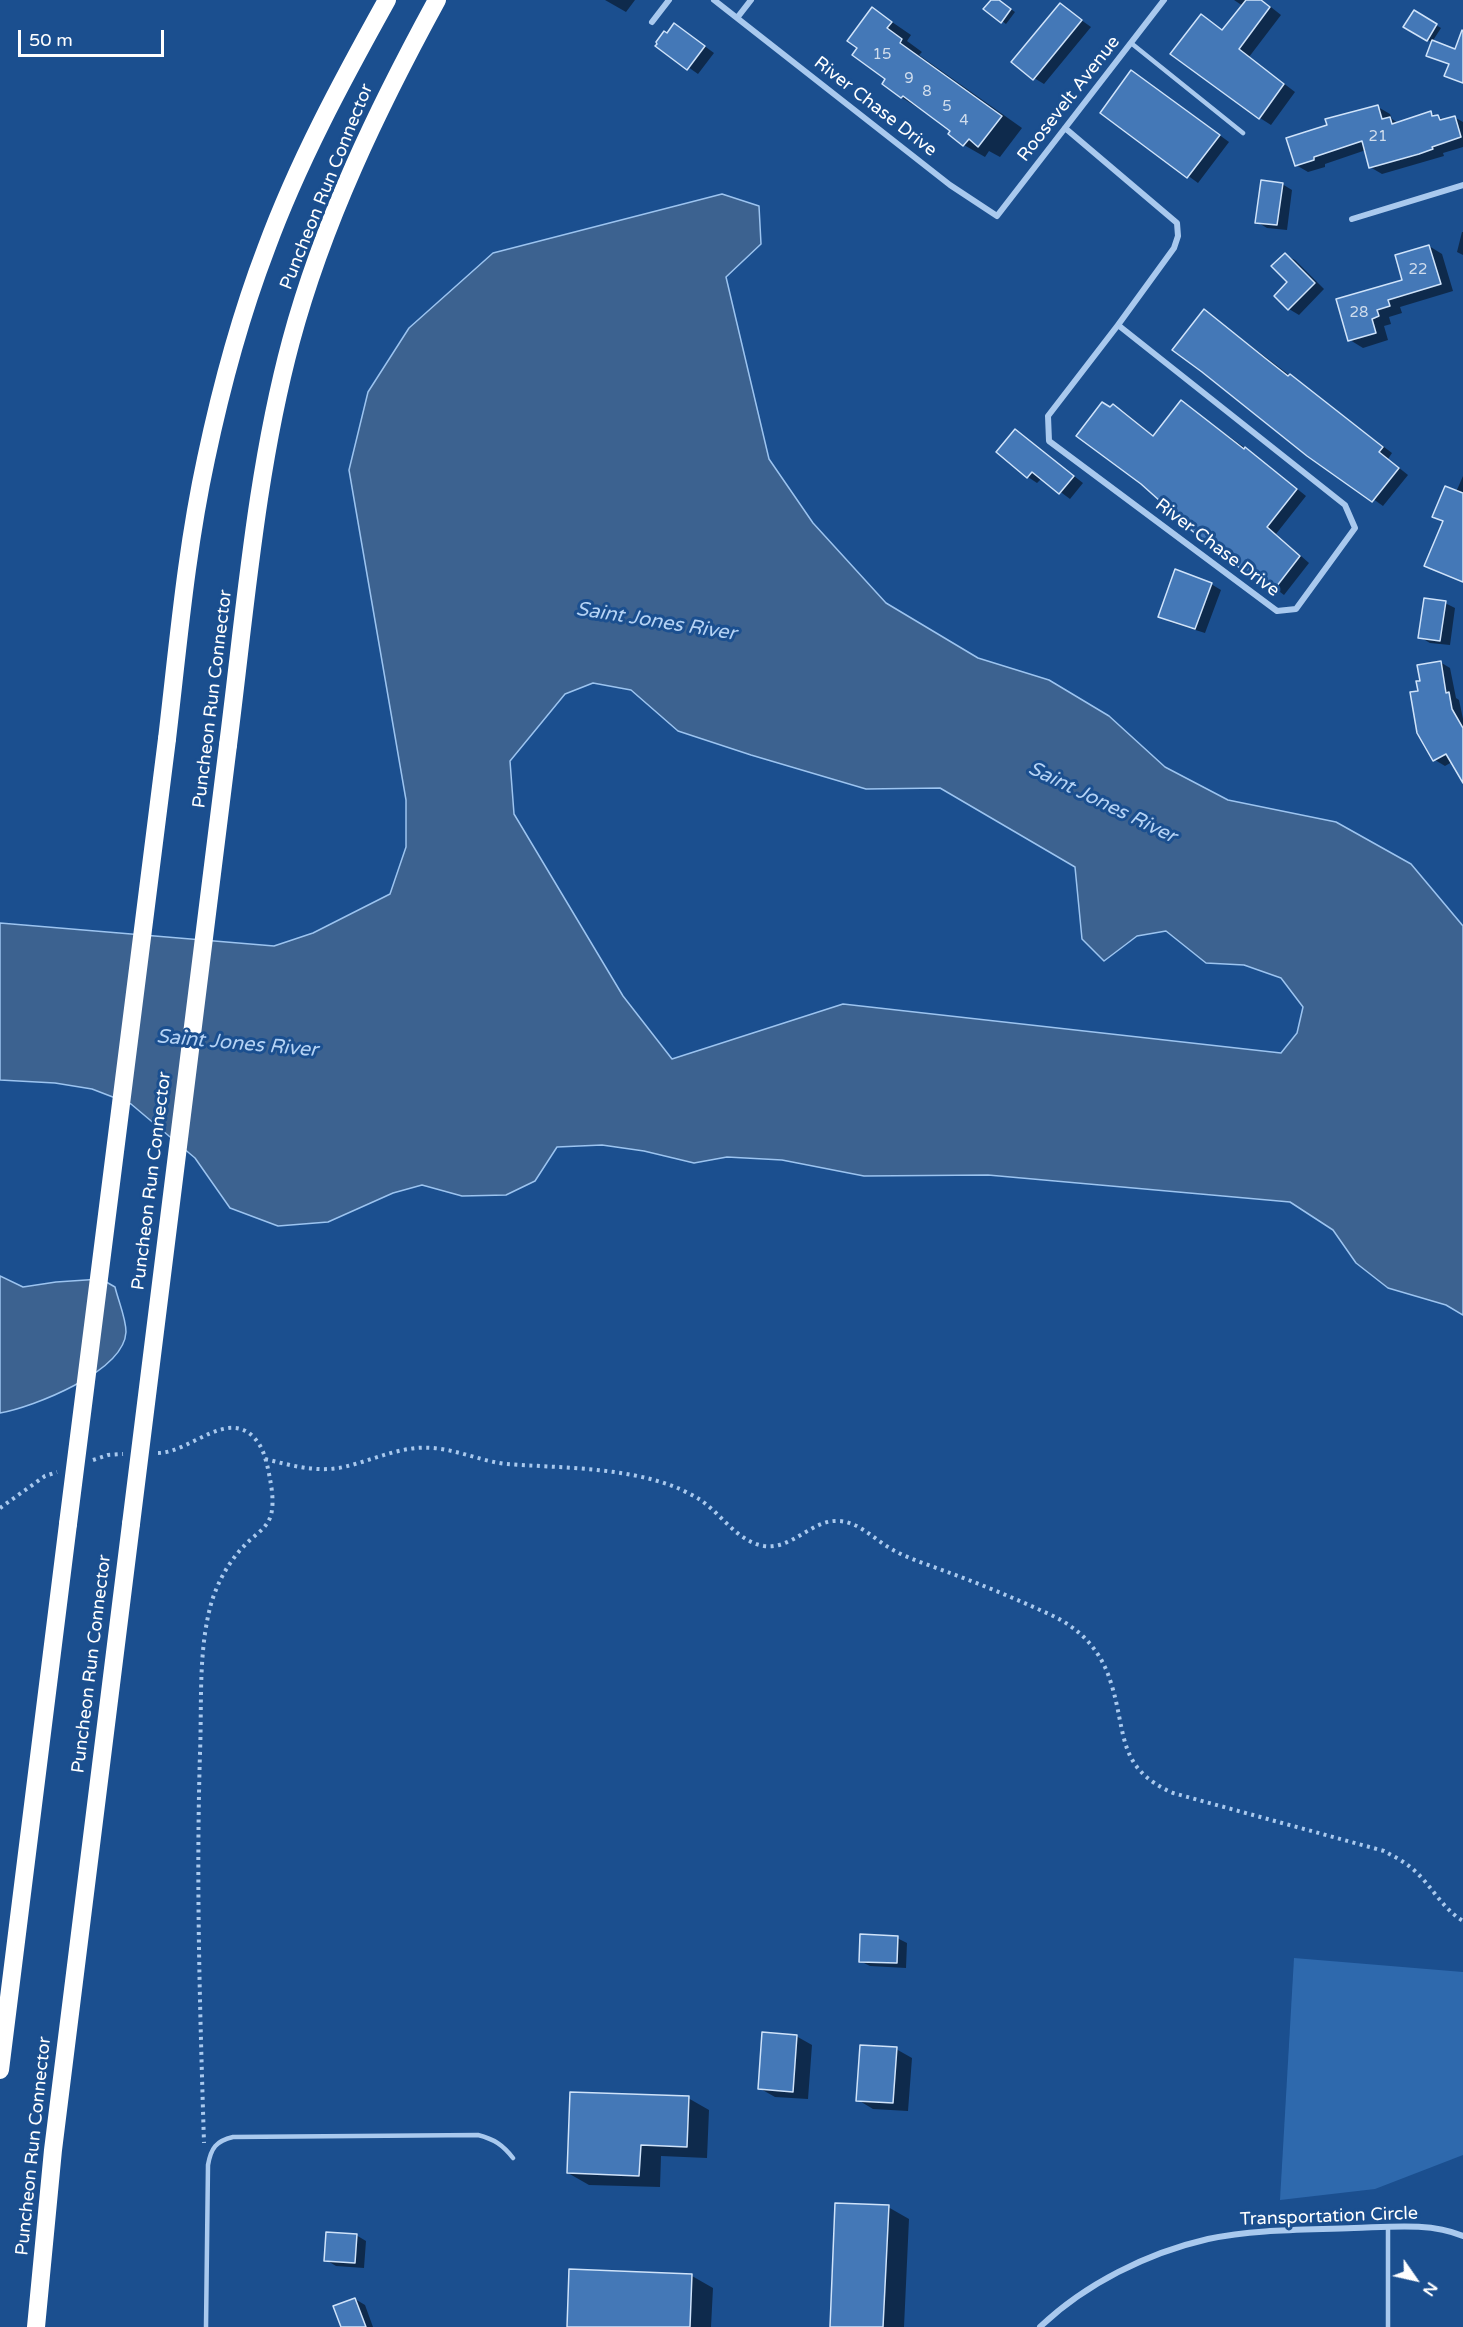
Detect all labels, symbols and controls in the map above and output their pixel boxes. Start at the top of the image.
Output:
scale bar [21,18,166,56]
text: 50 m [29,29,73,51]
street label: Roosevelt Avenue [1013,32,1125,166]
house number: 15 [873,46,891,64]
street label: River Chase Drive [809,52,941,162]
house number: 9 [904,70,914,88]
street label: Puncheon Run Connector [276,81,378,293]
house number: 8 [922,83,932,101]
house number: 5 [942,98,952,116]
house number: 4 [959,112,969,130]
house number: 21 [1369,128,1387,146]
house number: 22 [1409,261,1427,279]
house number: 28 [1350,304,1368,322]
street label: River Chase Drive [1151,494,1283,602]
street label: Puncheon Run Connector [189,588,237,810]
water label: Saint Jones River [574,597,738,647]
water label: Saint Jones River [1024,757,1180,849]
water label: Saint Jones River [155,1025,319,1063]
street label: Puncheon Run Connector [128,1070,176,1292]
street label: Puncheon Run Connector [68,1553,116,1775]
street label: Puncheon Run Connector [12,2035,56,2257]
street label: Transportation Circle [1240,2203,1418,2231]
north arrow [1385,2249,1445,2309]
text: N [1418,2278,1442,2300]

